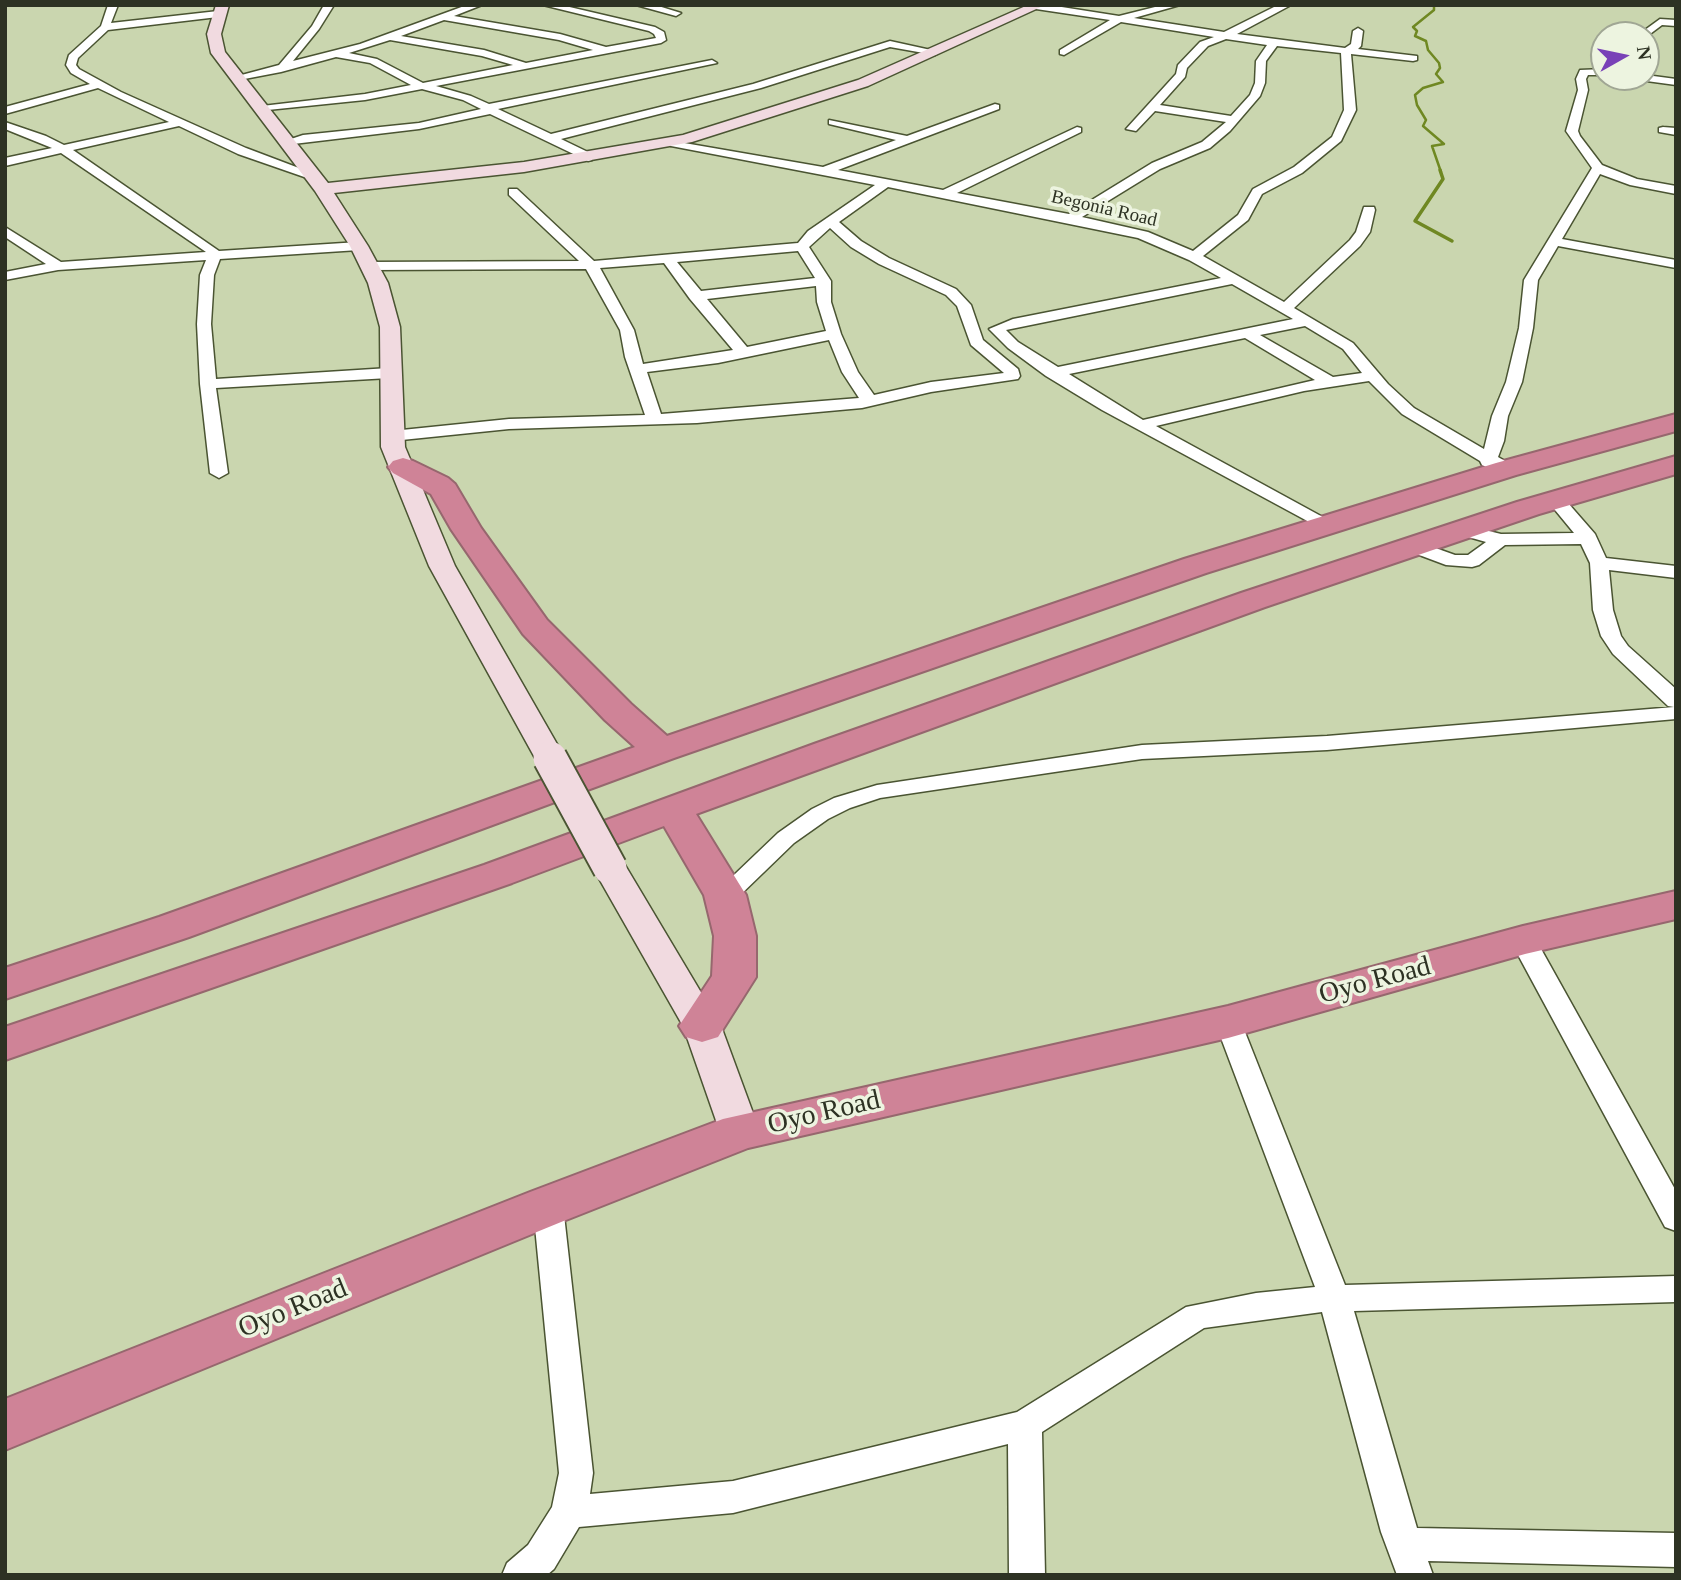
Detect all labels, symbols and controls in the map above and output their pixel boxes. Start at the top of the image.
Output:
north arrow [1590,21,1660,91]
text: N [1633,45,1656,61]
street label: Begonia Road [1049,186,1159,232]
street label: Oyo Road [1315,950,1435,1012]
street label: Oyo Road [765,1084,883,1142]
street label: Oyo Road [234,1272,352,1346]

